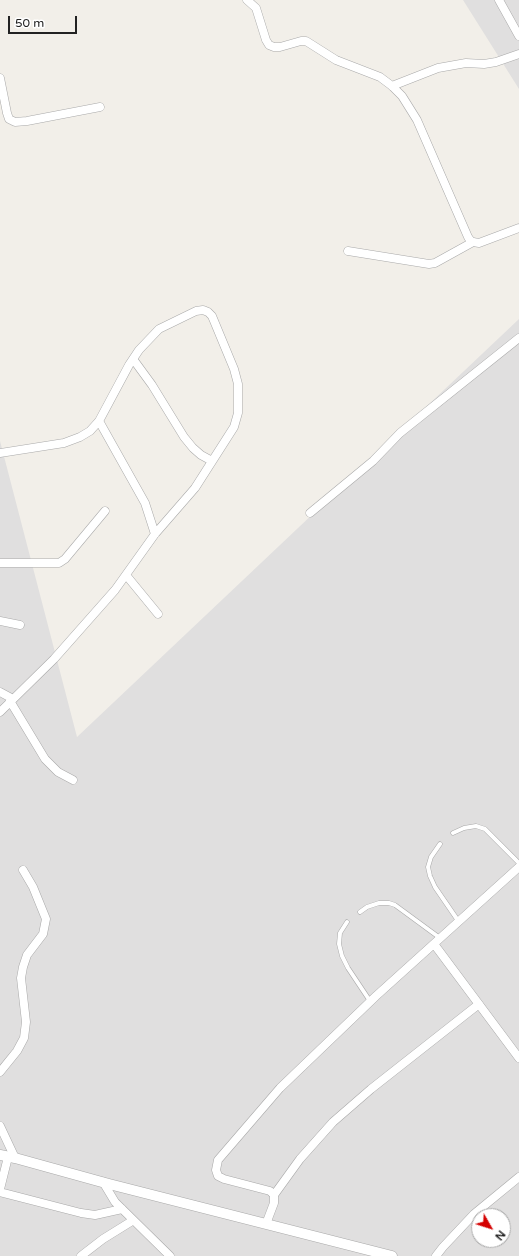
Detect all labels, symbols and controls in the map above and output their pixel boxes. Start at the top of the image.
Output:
scale bar [10,8,79,34]
text: 50 m [15,16,44,30]
north arrow [471,1208,511,1248]
text: N [492,1228,508,1243]

